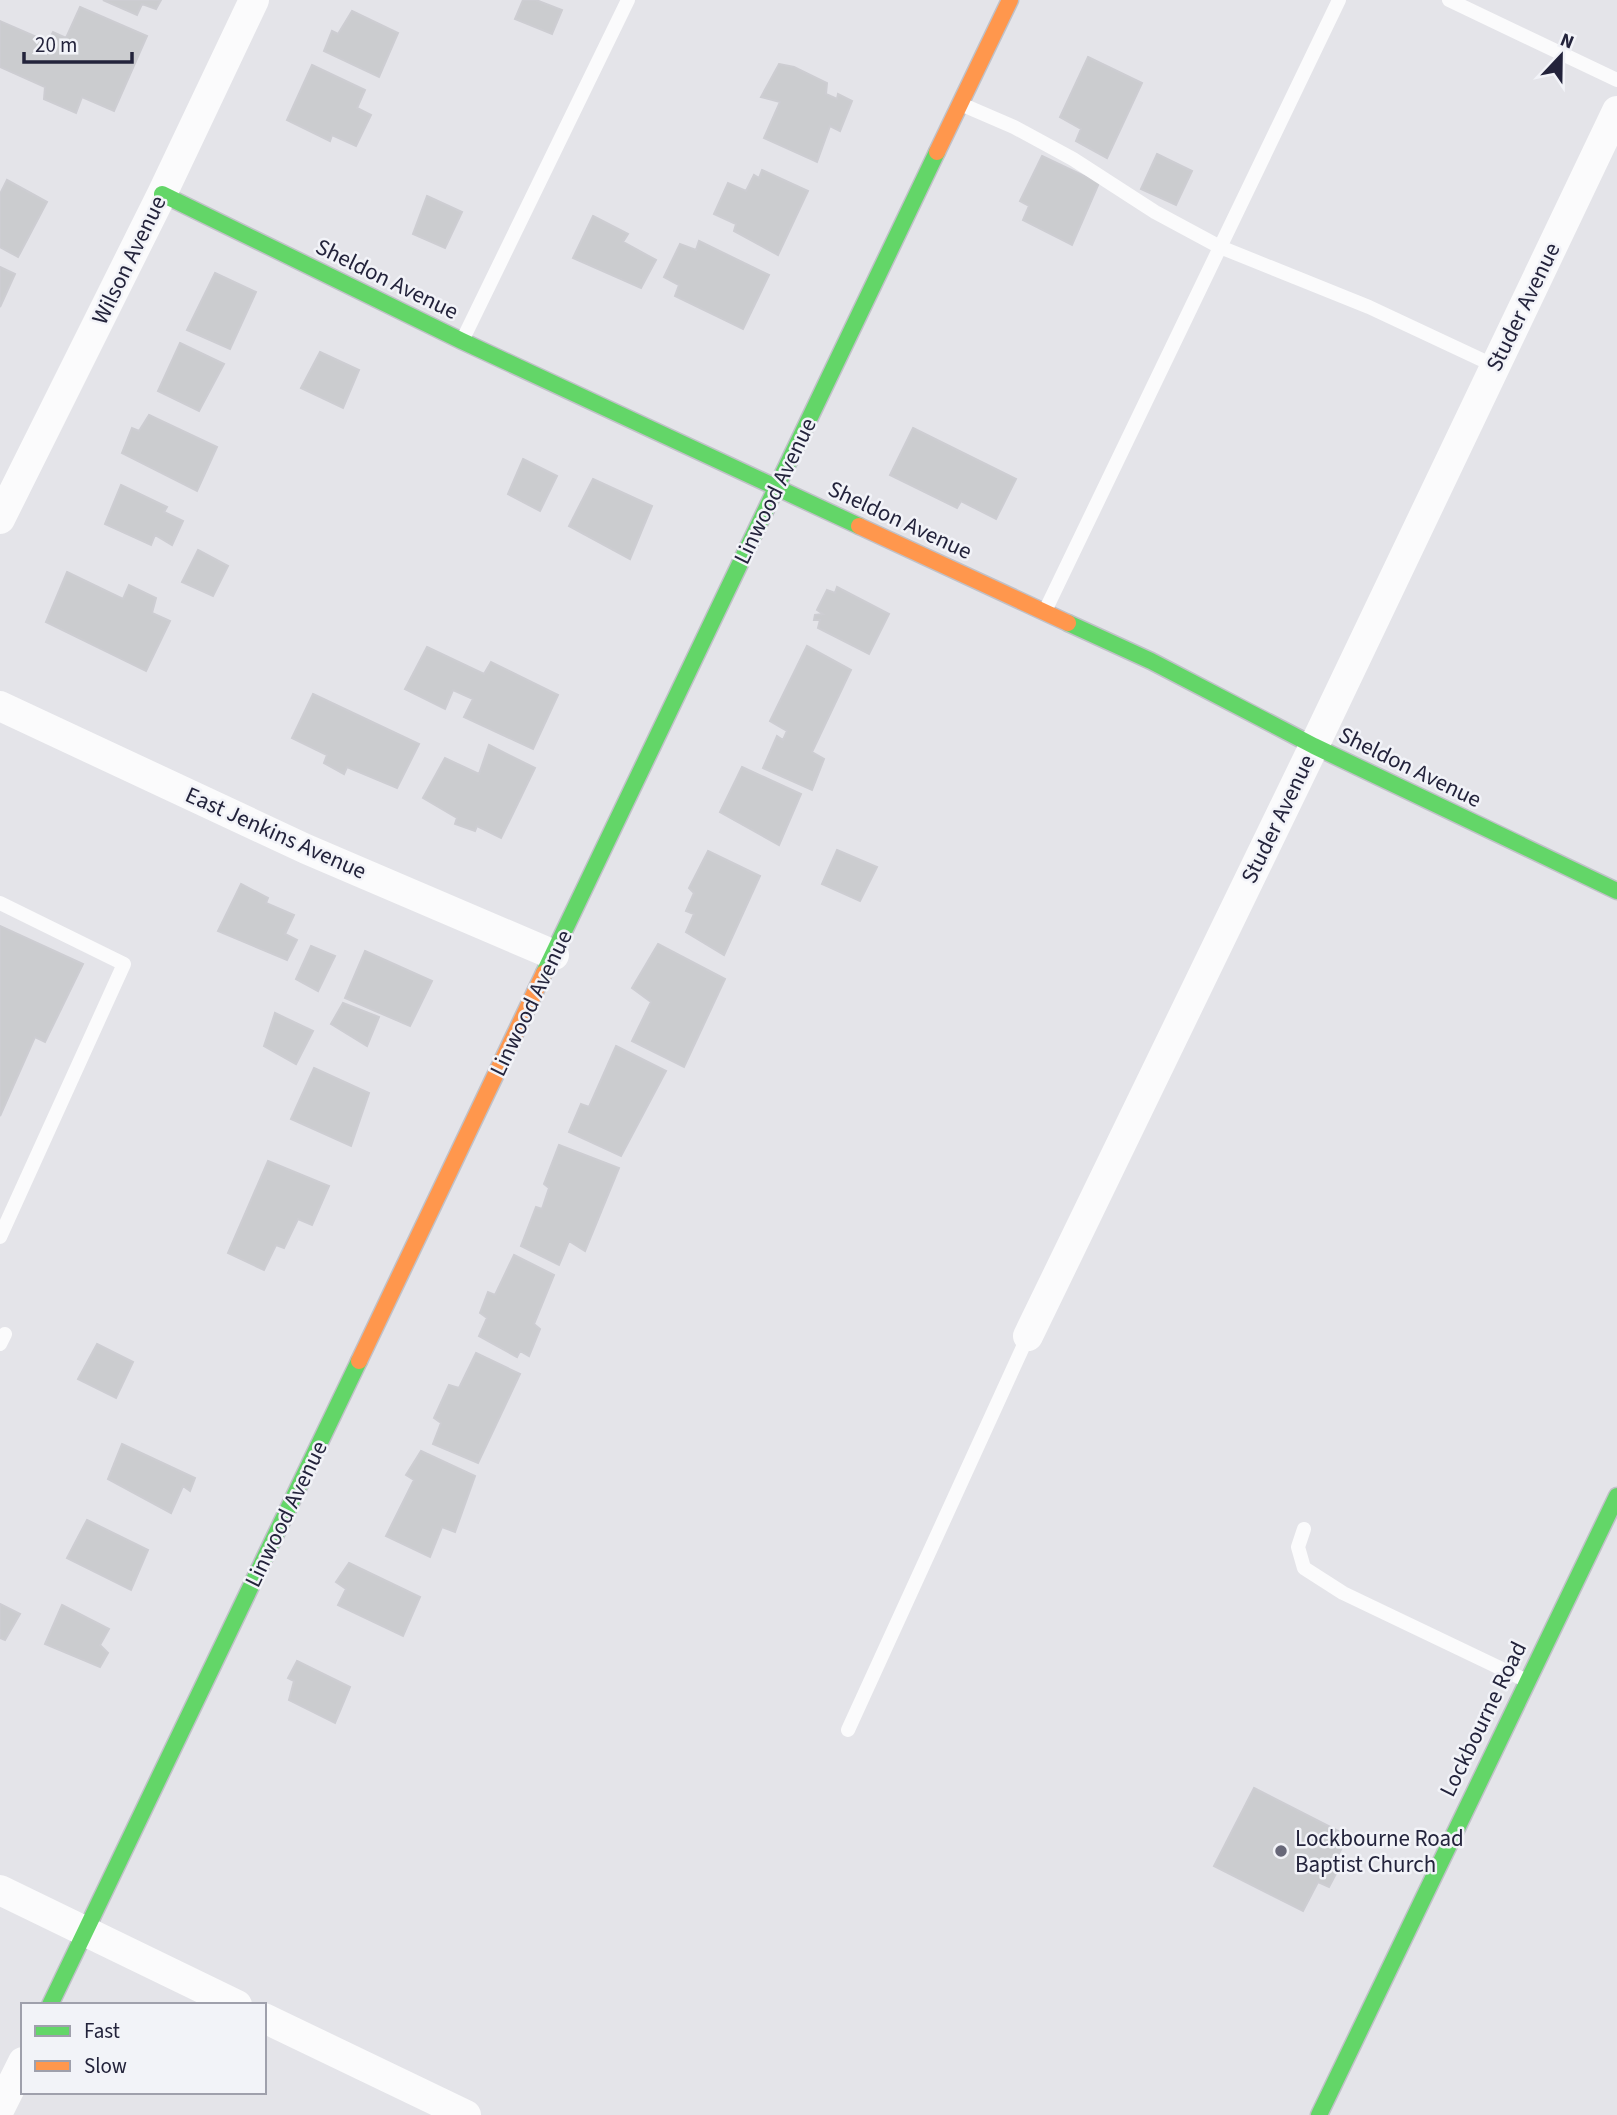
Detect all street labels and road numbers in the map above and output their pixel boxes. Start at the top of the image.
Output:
street label: Wilson Avenue [84,190,174,330]
street label: Sheldon Avenue [310,230,464,328]
street label: Studer Avenue [1478,237,1568,377]
street label: Linwood Avenue [725,412,825,570]
street label: Sheldon Avenue [823,472,977,568]
street label: Sheldon Avenue [1333,718,1487,816]
street label: Studer Avenue [1233,749,1323,889]
street label: East Jenkins Avenue [180,778,372,888]
street label: Linwood Avenue [481,924,581,1082]
street label: Linwood Avenue [236,1435,336,1593]
street label: Lockbourne Road [1431,1636,1535,1802]

